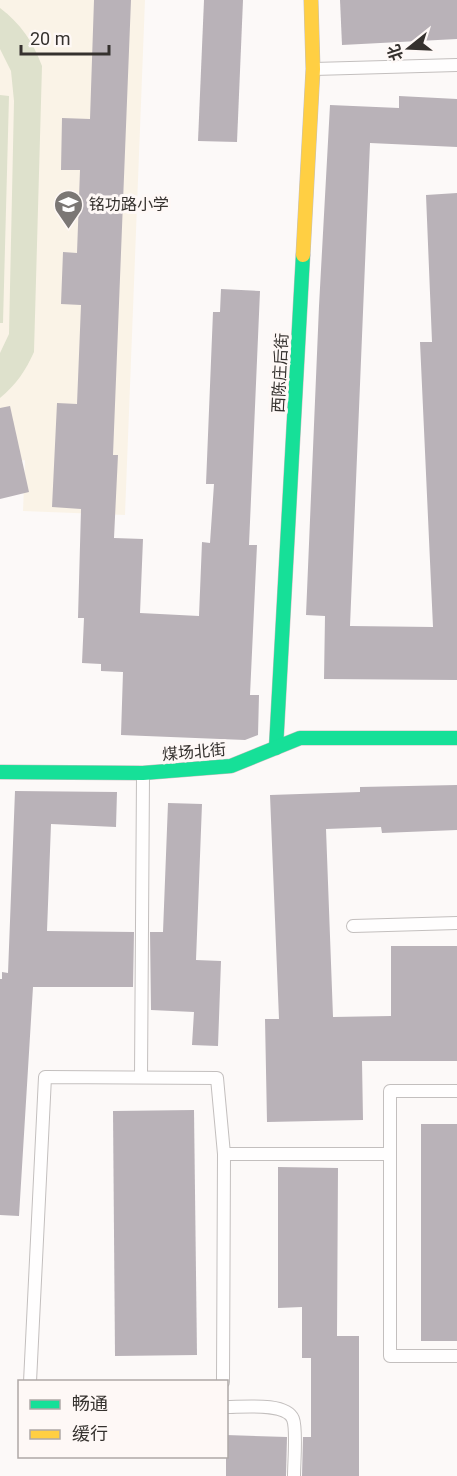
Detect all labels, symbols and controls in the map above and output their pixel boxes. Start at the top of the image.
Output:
scale bar [21,18,110,56]
north arrow [379,18,439,78]
text: 20 m [30,28,70,49]
text: 北 [384,42,407,63]
school or university icon: 铭功路小学 [52,188,84,230]
place label: 铭功路小学 [89,195,169,214]
street label: 西陈庄后街 [268,333,292,413]
street label: 煤场北街 [161,740,227,764]
legend [18,1380,228,1458]
text: 畅通 [72,1393,108,1414]
text: 缓行 [72,1423,108,1444]

